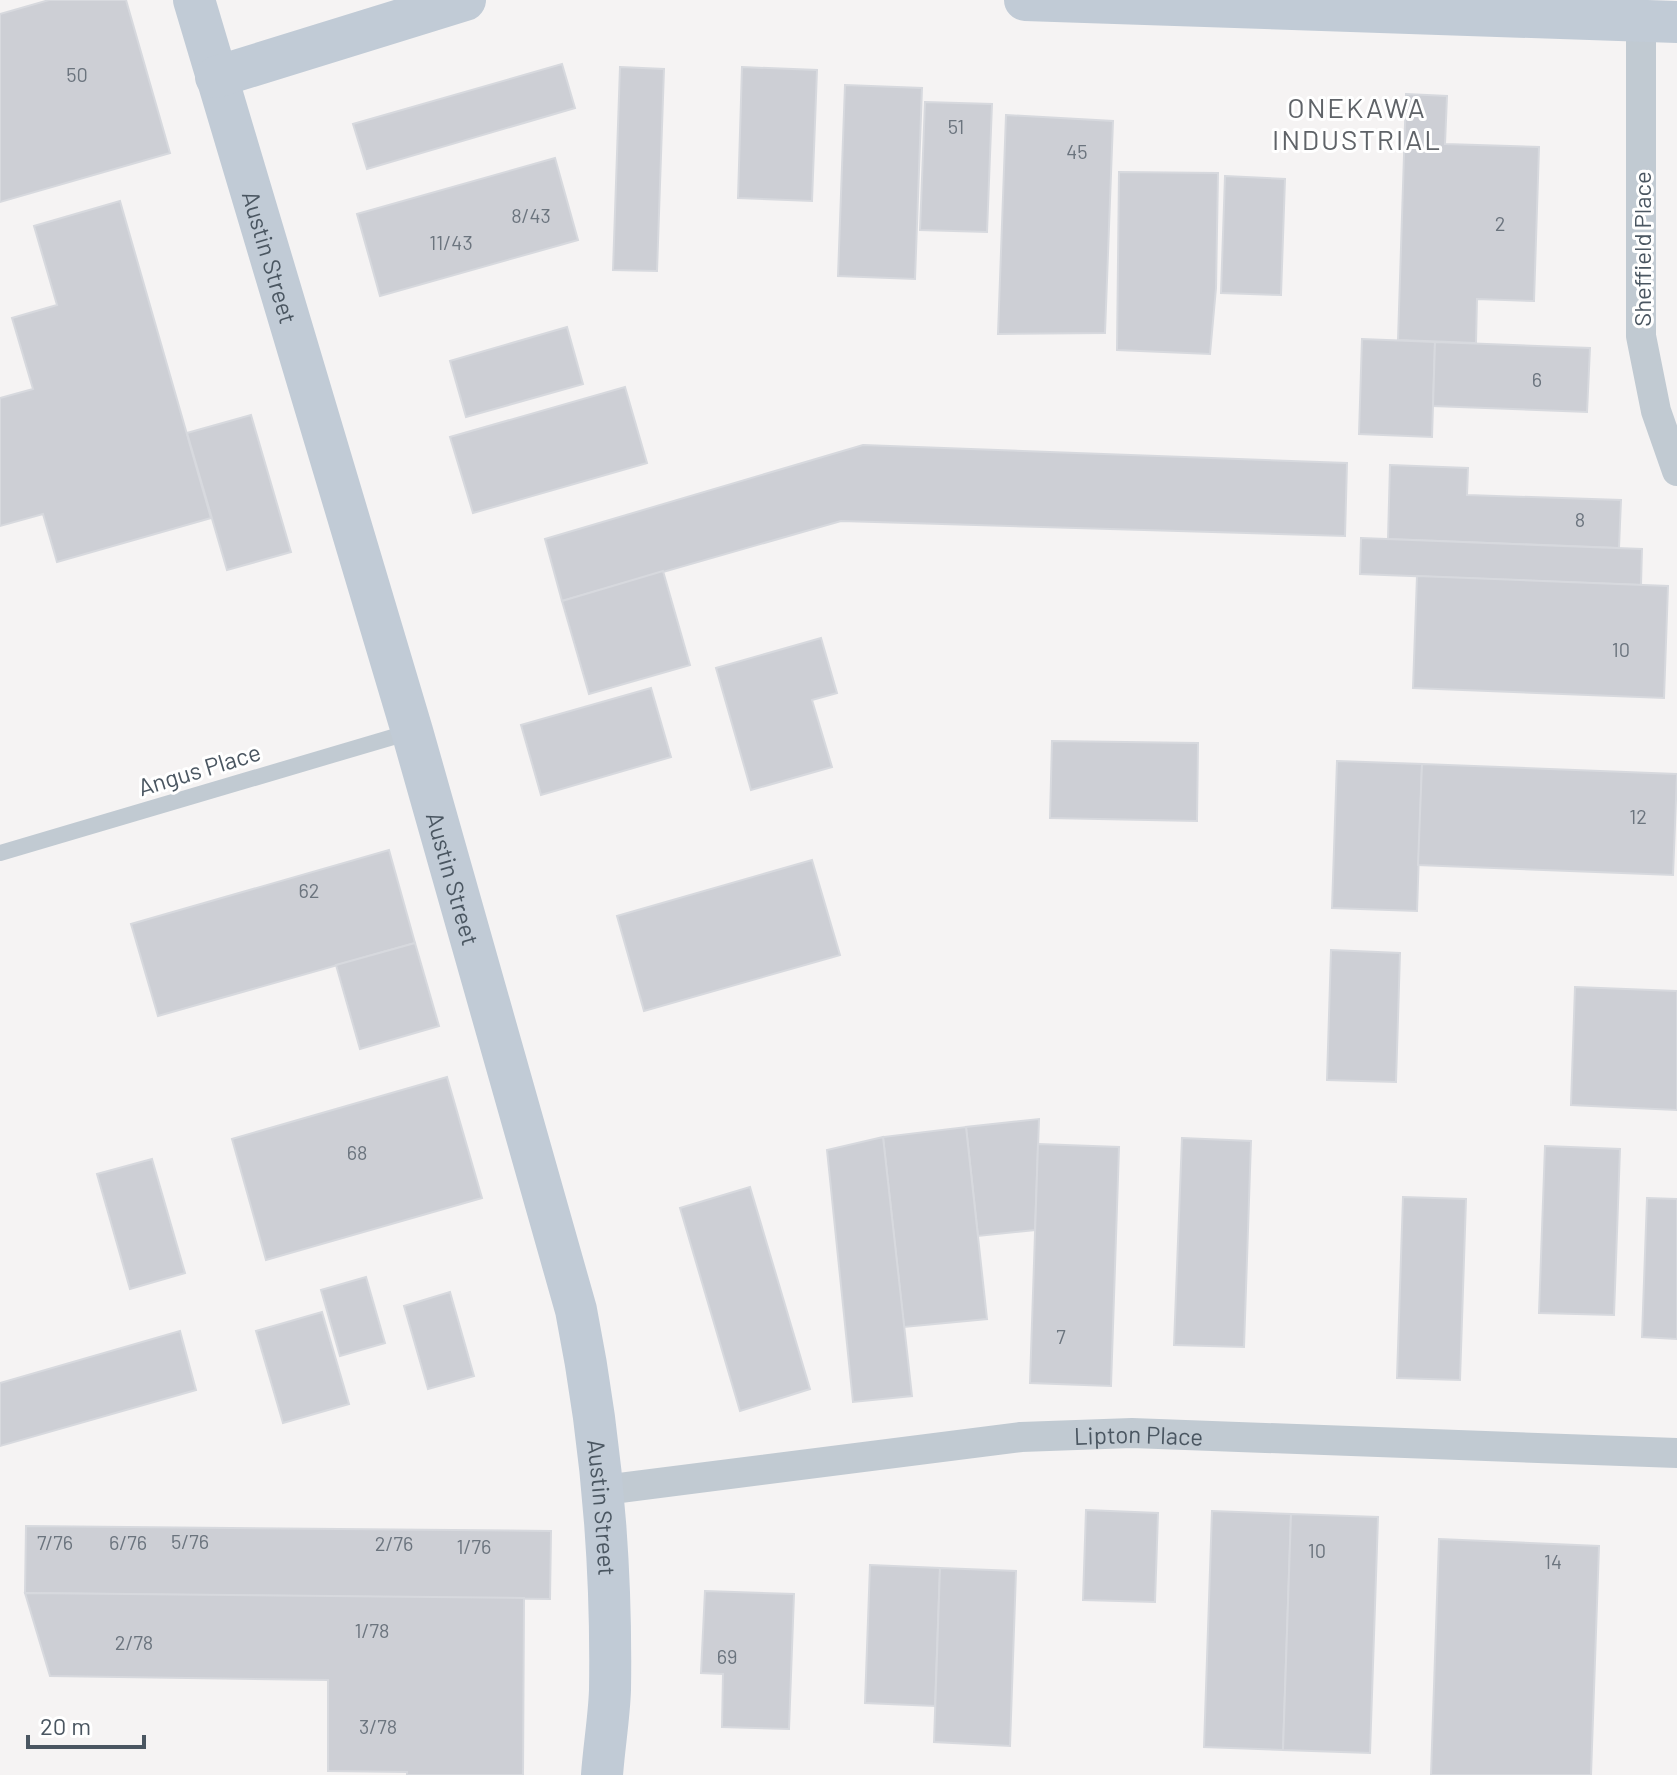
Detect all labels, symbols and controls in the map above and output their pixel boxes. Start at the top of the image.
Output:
house number: 50 [66,62,88,86]
district label: ONEKAWA INDUSTRIAL [1272,90,1442,156]
house number: 51 [948,114,964,138]
house number: 45 [1066,139,1088,163]
street label: Sheffield Place [1627,171,1656,327]
street label: Austin Street [237,187,304,327]
house number: 8/43 [511,203,551,227]
house number: 2 [1495,211,1505,235]
house number: 11/43 [429,230,473,254]
house number: 6 [1532,367,1542,391]
house number: 8 [1575,507,1585,531]
house number: 10 [1612,637,1630,661]
street label: Angus Place [134,737,264,801]
house number: 12 [1629,804,1647,828]
street label: Austin Street [421,808,486,948]
house number: 62 [298,878,320,902]
house number: 68 [347,1140,367,1164]
house number: 7 [1056,1324,1066,1348]
street label: Lipton Place [1073,1418,1204,1450]
street label: Austin Street [582,1437,623,1576]
house number: 5/76 [171,1529,209,1553]
house number: 7/76 [37,1530,73,1554]
house number: 6/76 [109,1530,147,1554]
house number: 2/76 [375,1531,413,1555]
house number: 1/76 [457,1534,491,1558]
house number: 10 [1308,1538,1326,1562]
house number: 14 [1544,1549,1562,1573]
house number: 1/78 [355,1618,389,1642]
house number: 2/78 [115,1630,153,1654]
house number: 69 [717,1644,737,1668]
scale bar [28,1699,144,1749]
text: 20 m [40,1711,91,1740]
house number: 3/78 [359,1714,397,1738]

